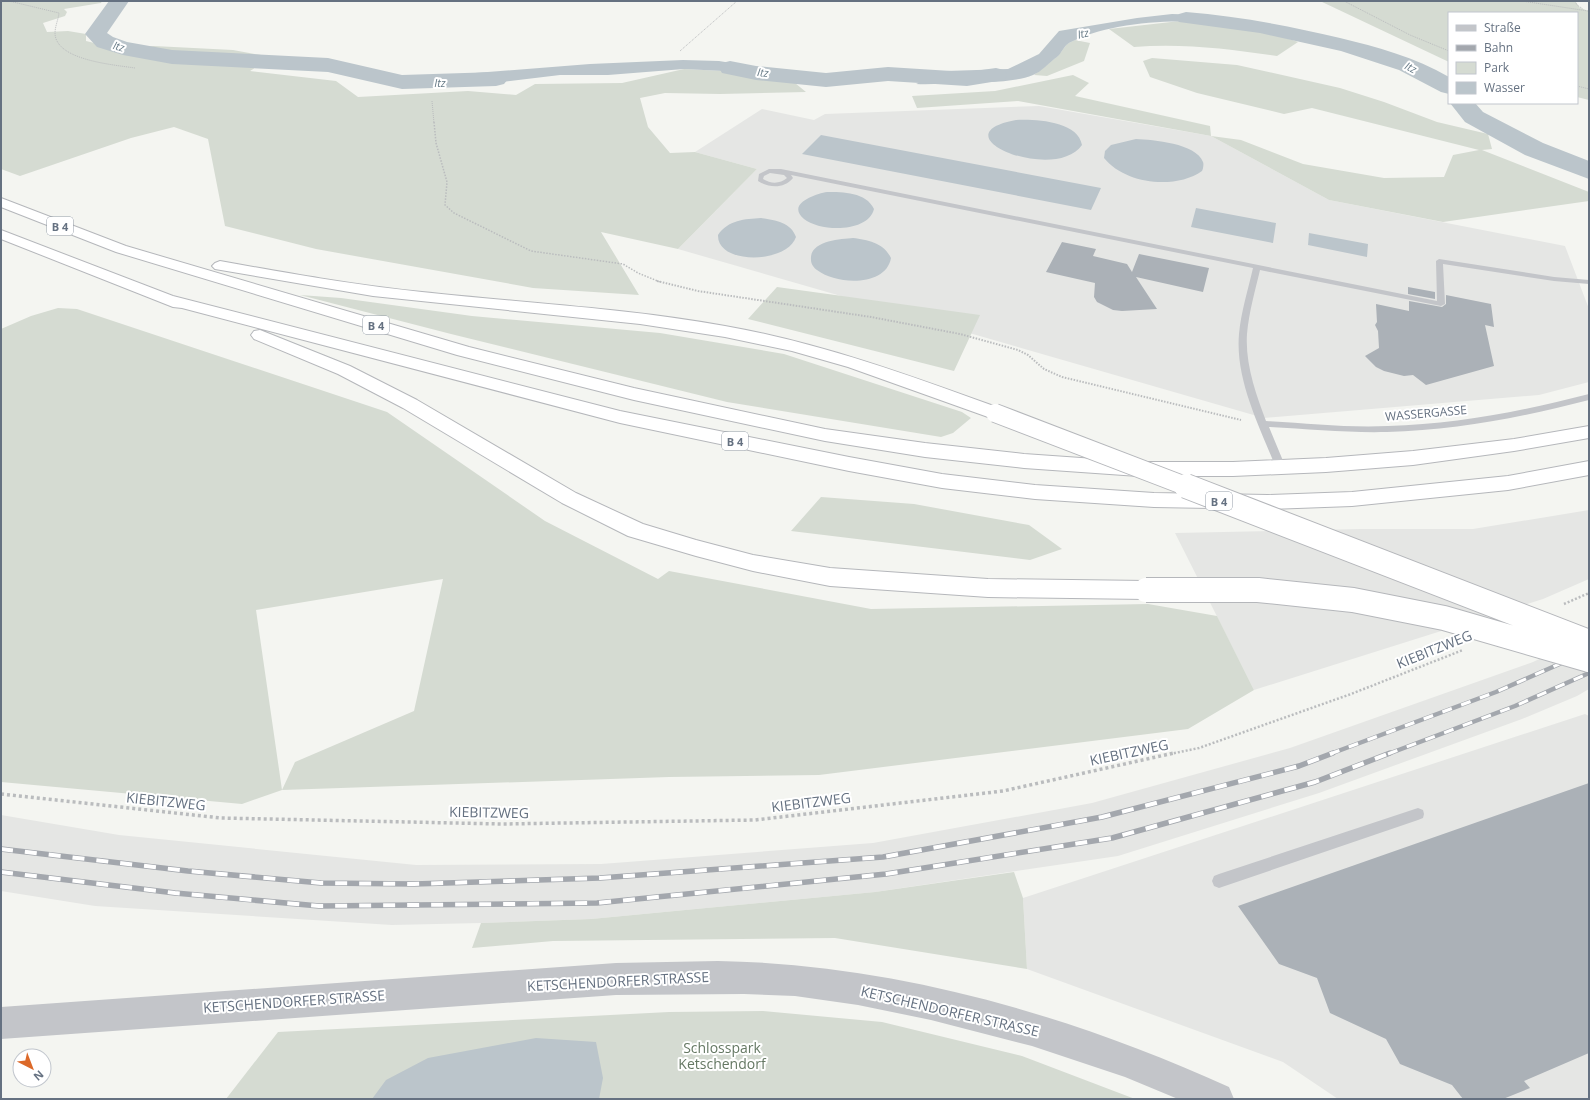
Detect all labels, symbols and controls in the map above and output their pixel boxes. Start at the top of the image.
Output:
legend [1448,12,1578,104]
text: Straße [1484,19,1521,36]
water label: Itz [1076,24,1090,42]
water label: Itz [111,37,127,55]
text: Bahn [1484,39,1513,56]
water label: Itz [1402,58,1420,76]
text: Park [1484,59,1510,76]
water label: Itz [756,64,770,80]
water label: Itz [434,75,446,90]
text: Wasser [1484,79,1525,96]
road number: B 4 [47,217,73,235]
road number: B 4 [363,316,389,334]
street label: WASSERGASSE [1384,401,1468,425]
road number: B 4 [722,432,748,450]
road number: B 4 [1206,492,1232,510]
street label: KIEBITZWEG [1393,625,1475,673]
street label: KIEBITZWEG [1088,734,1170,770]
street label: KIEBITZWEG [125,787,207,815]
street label: KIEBITZWEG [770,788,852,816]
street label: KIEBITZWEG [449,802,529,822]
street label: KETSCHENDORFER STRASSE [527,967,709,995]
street label: KETSCHENDORFER STRASSE [859,981,1041,1041]
street label: KETSCHENDORFER STRASSE [202,985,386,1017]
park label: Schlosspark Ketschendorf [678,1038,767,1073]
north arrow [12,1048,52,1088]
text: N [31,1067,47,1084]

